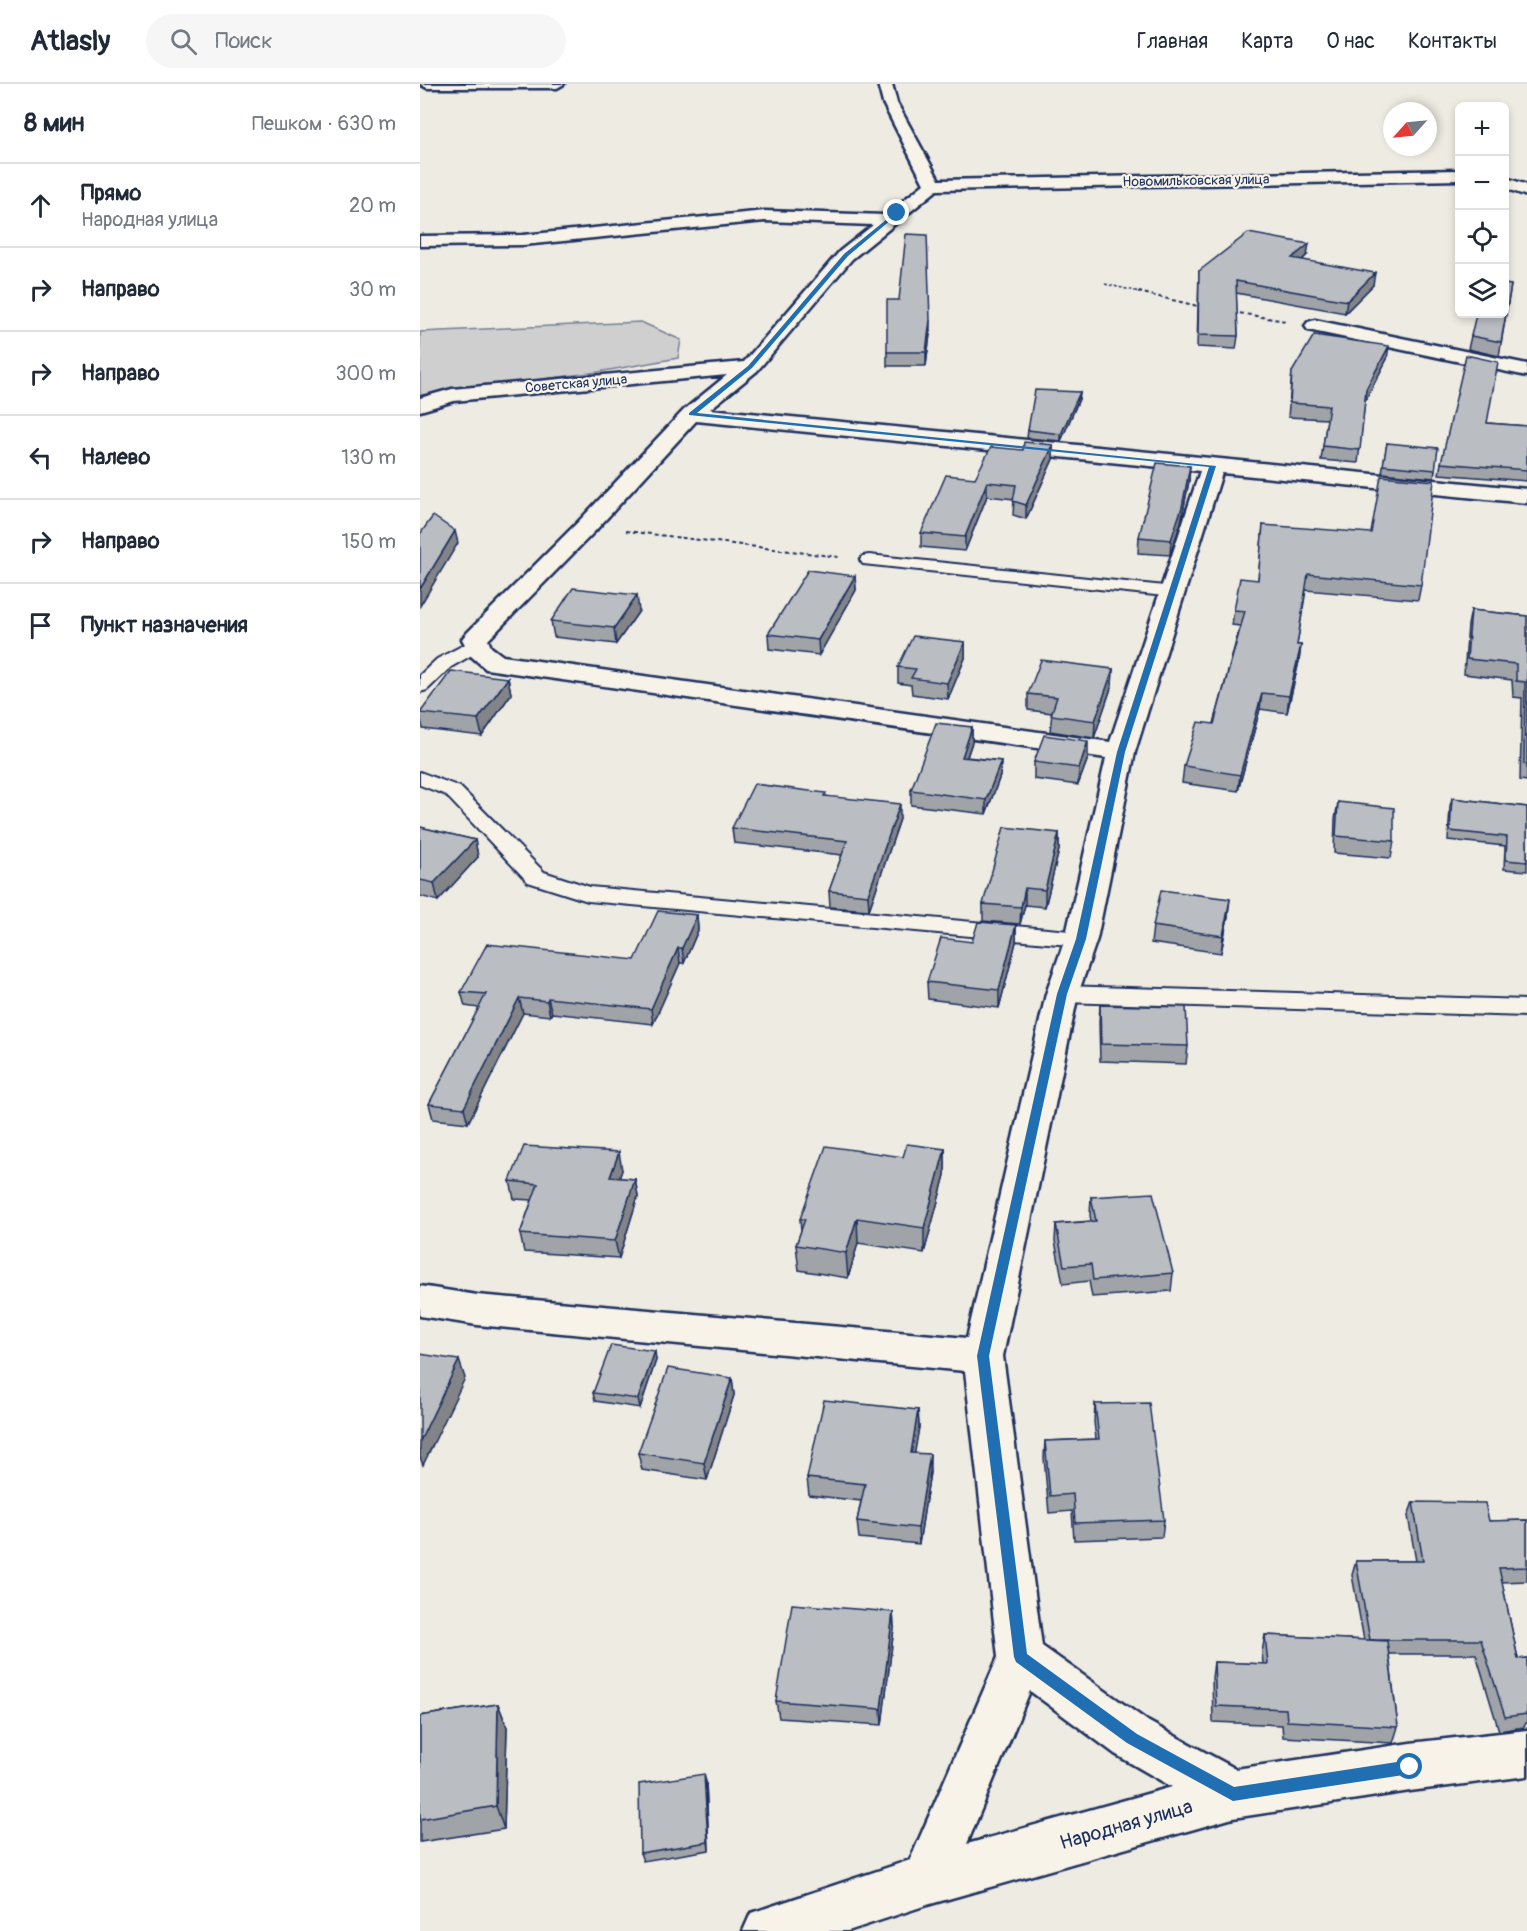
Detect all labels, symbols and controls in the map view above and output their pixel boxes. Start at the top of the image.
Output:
search box [146,14,566,68]
text: Atlasly [30,24,110,59]
icon: search [167,25,200,58]
text: Поиск [215,27,273,55]
text: Главная [1137,28,1208,55]
text: Карта [1241,28,1293,55]
text: О нас [1326,28,1375,55]
text: Контакты [1408,28,1497,55]
north arrow [1383,102,1437,156]
map controls [1455,102,1509,318]
button: + [1455,102,1509,156]
text: 8 мин [24,107,84,139]
text: Пешком · 630 m [252,111,396,136]
button: − [1455,156,1509,210]
street label: Новомильковская улица [1122,171,1270,190]
text: Прямо [81,179,141,207]
icon: ahead [24,189,57,222]
text: 20 m [349,193,396,218]
route end [883,199,909,225]
text: Народная улица [81,207,218,232]
button: locate [1455,210,1509,264]
button: layers [1455,264,1509,318]
icon: right [24,273,57,306]
text: Направо [81,275,160,303]
text: 30 m [349,277,396,302]
icon: right [24,357,57,390]
text: Направо [81,359,160,387]
text: 300 m [335,361,396,386]
street label: Советская улица [524,371,628,396]
icon: left [24,441,57,474]
text: Налево [81,443,150,471]
text: 130 m [341,445,396,470]
icon: right [24,525,57,558]
text: Направо [81,527,160,555]
text: 150 m [342,529,396,554]
icon: arrive [24,609,57,642]
text: Пункт назначения [81,611,248,639]
route start [1396,1753,1422,1779]
street label: Народная улица [1057,1794,1195,1855]

